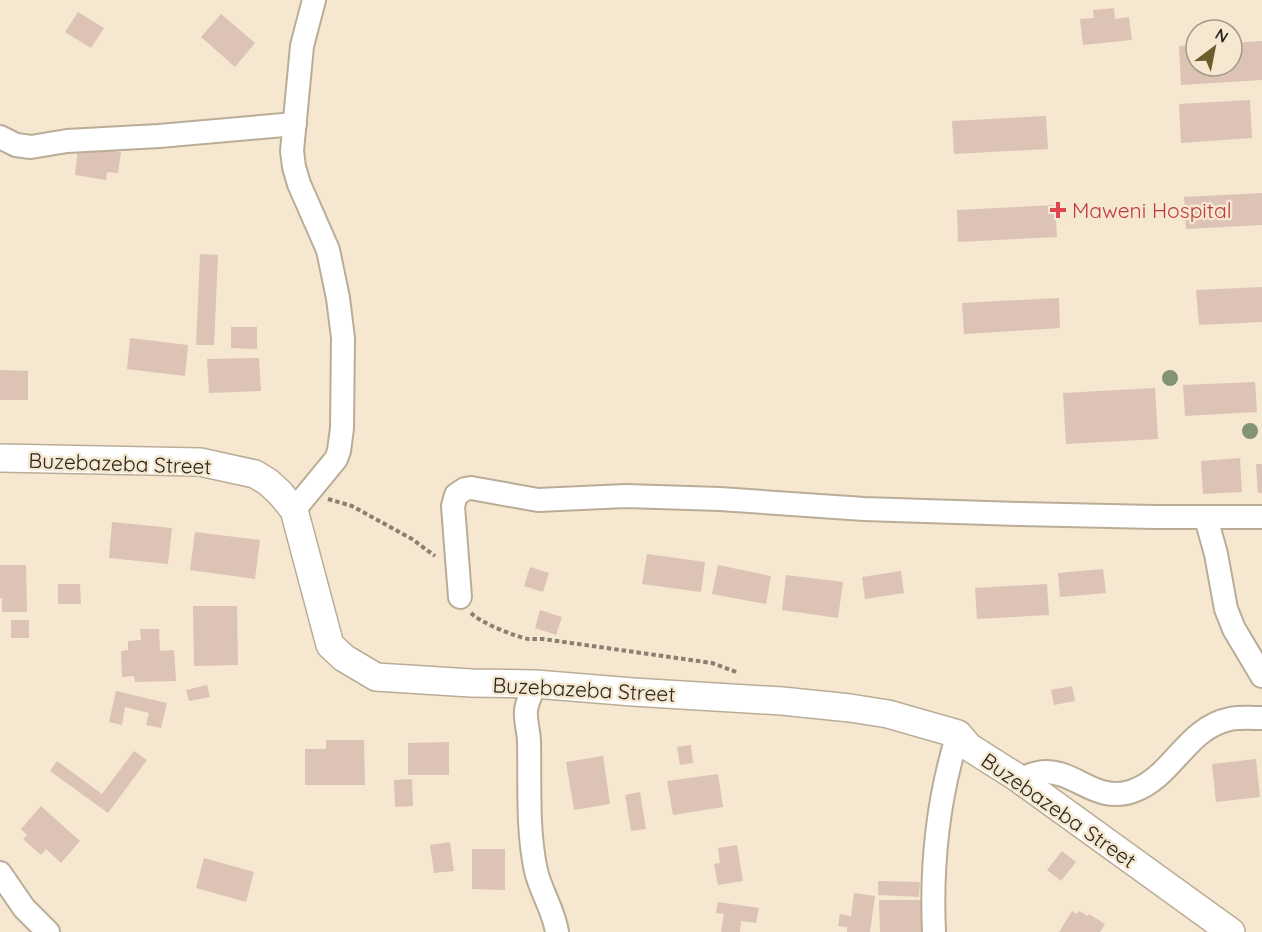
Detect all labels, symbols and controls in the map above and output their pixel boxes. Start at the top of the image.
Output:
north arrow [1184,18,1244,78]
text: N [1212,24,1232,47]
place label: Maweni Hospital [1072,197,1232,223]
marker: Maweni Hospital [1049,201,1067,219]
street label: Buzebazeba Street [28,447,212,479]
street label: Buzebazeba Street [492,671,676,707]
street label: Buzebazeba Street [977,747,1141,873]

